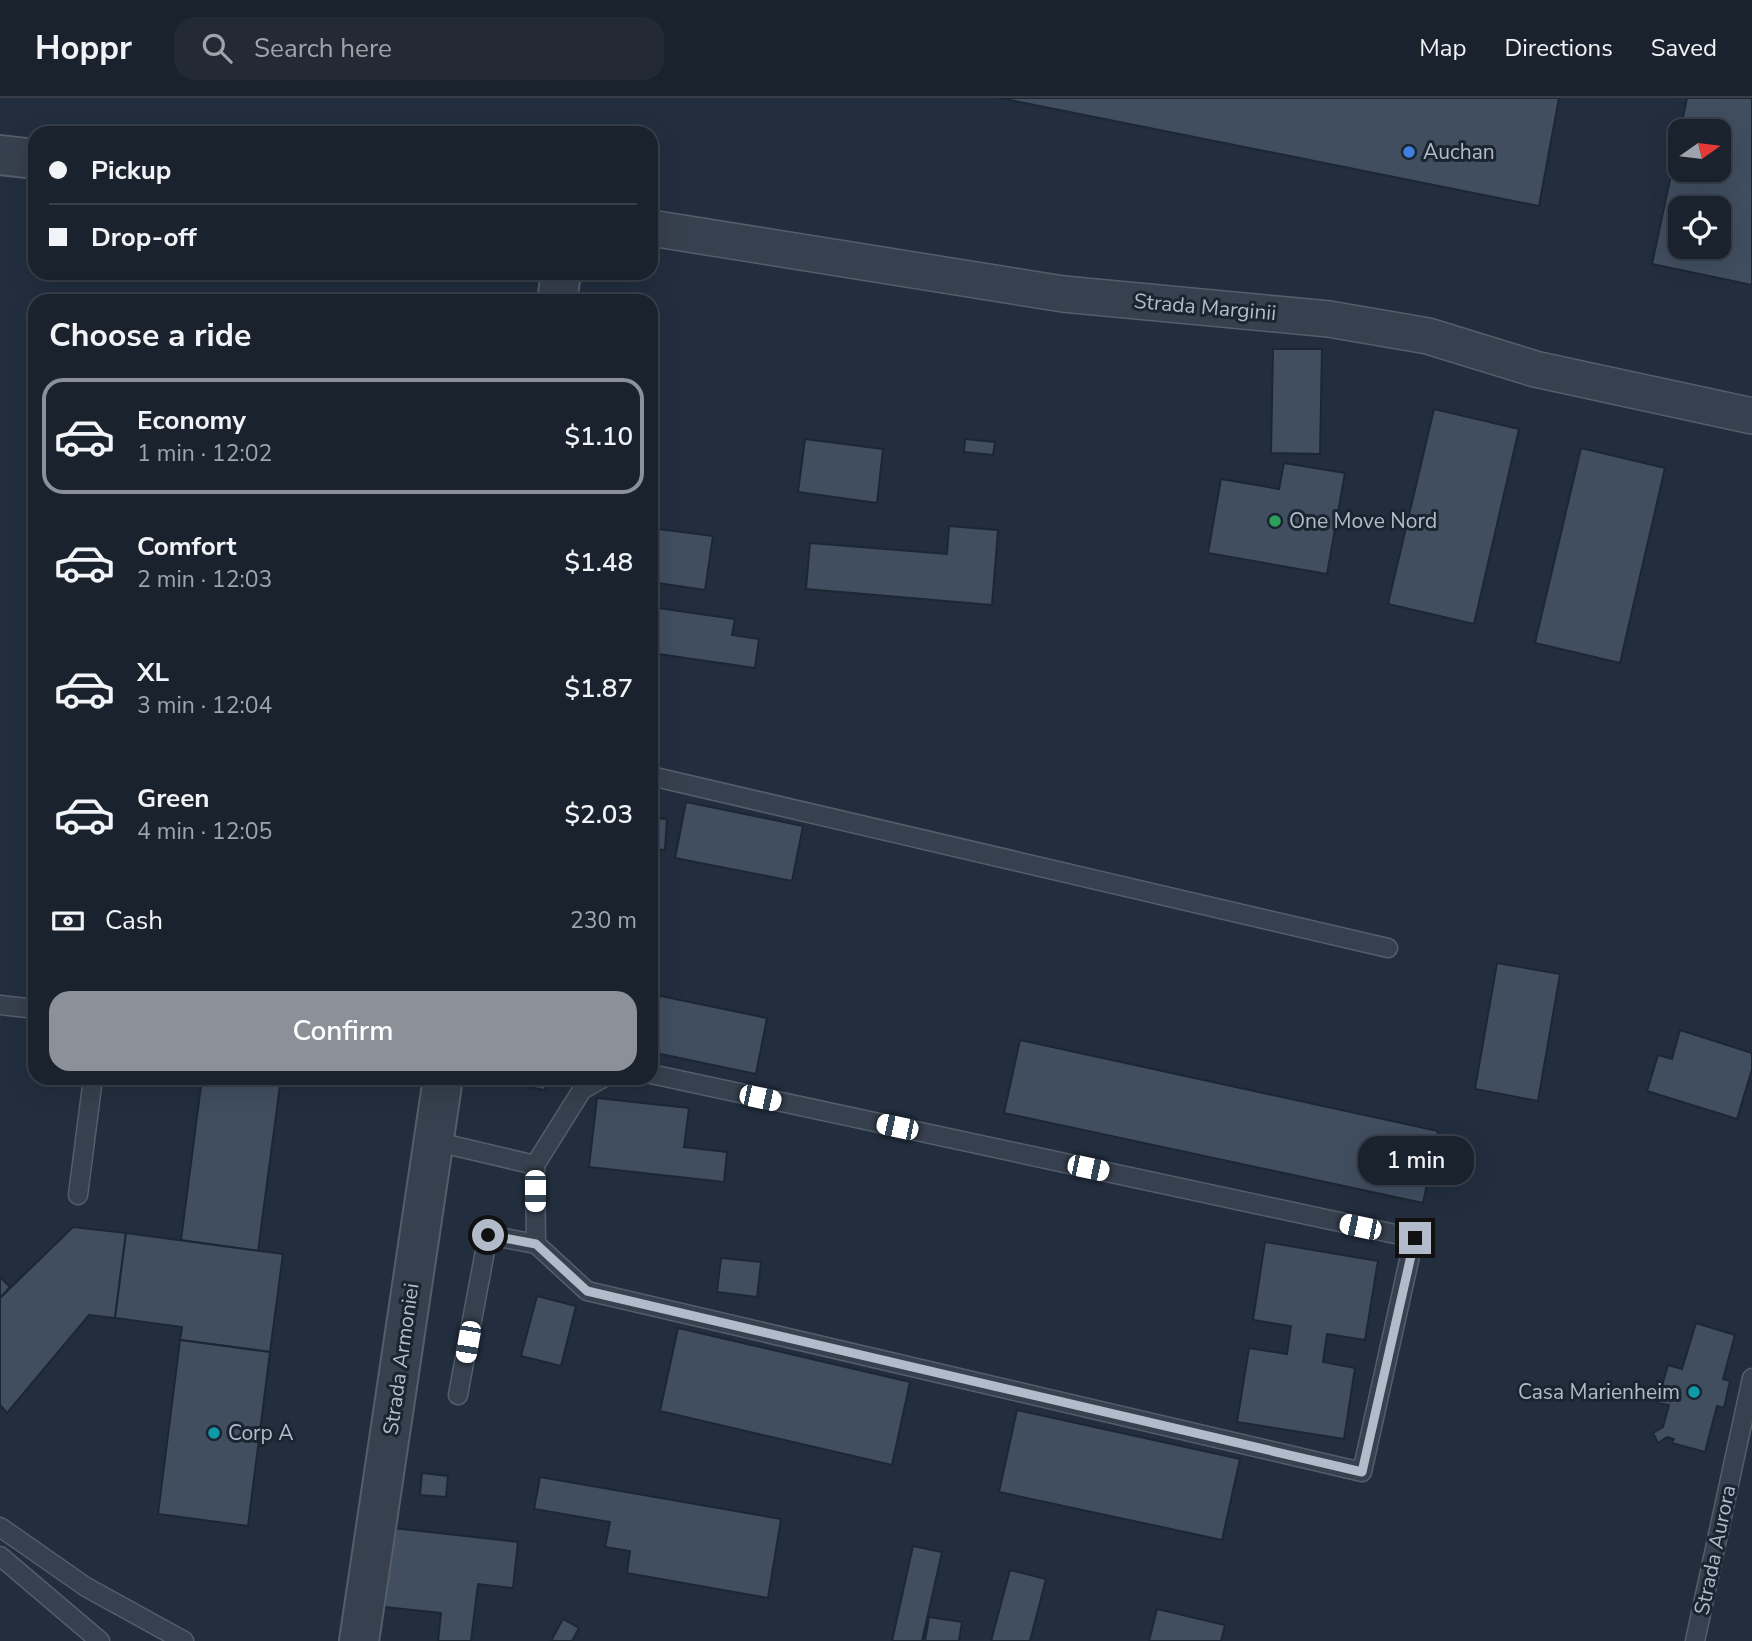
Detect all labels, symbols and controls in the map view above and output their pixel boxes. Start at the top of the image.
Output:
search box [174,17,664,80]
text: Hoppr [35,26,132,71]
icon: search [198,29,236,67]
text: Search here [254,31,392,66]
text: Map [1419,32,1466,64]
text: Directions [1504,32,1613,64]
text: Saved [1651,32,1717,64]
north arrow [1668,119,1731,182]
map controls [1668,119,1731,259]
place label: Auchan [1423,138,1495,166]
marker: Auchan [1401,144,1417,160]
text: Pickup [91,153,171,188]
button: locate [1668,196,1731,259]
text: Drop-off [91,220,197,255]
street label: Strada Marginii [1133,287,1277,327]
text: Choose a ride [49,314,251,357]
text: Economy [137,403,246,438]
icon: car [53,405,116,468]
text: $1.10 [564,419,633,454]
text: 1 min · 12:02 [137,438,272,469]
place label: One Move Nord [1289,507,1437,535]
marker: One Move Nord [1267,513,1283,529]
text: Comfort [137,529,237,564]
icon: car [53,531,116,594]
text: $1.48 [564,545,633,580]
text: 2 min · 12:03 [137,564,272,595]
text: XL [137,655,169,690]
icon: car [53,657,116,720]
text: $1.87 [564,671,633,706]
text: 3 min · 12:04 [137,690,272,721]
text: Green [137,781,210,816]
icon: car [53,783,116,846]
text: $2.03 [564,797,633,832]
text: 4 min · 12:05 [137,816,272,847]
icon: cash [49,902,87,940]
text: Cash [105,903,163,938]
text: 230 m [570,905,637,936]
button: Confirm [49,991,637,1071]
car [738,1083,783,1113]
car [875,1112,920,1142]
callout: 1 min [1357,1136,1473,1186]
text: 1 min [1387,1145,1445,1176]
car [1066,1153,1111,1183]
car [525,1170,546,1212]
car [1338,1212,1383,1242]
route start [472,1219,504,1251]
route end [1399,1222,1431,1254]
street label: Strada Armoniei [376,1281,426,1437]
car [455,1319,482,1365]
place label: Casa Marienheim [1518,1378,1680,1406]
marker: Casa Marienheim [1686,1384,1702,1400]
place label: Corp A [228,1419,294,1447]
marker: Corp A [206,1425,222,1441]
street label: Strada Aurora [1688,1482,1742,1618]

